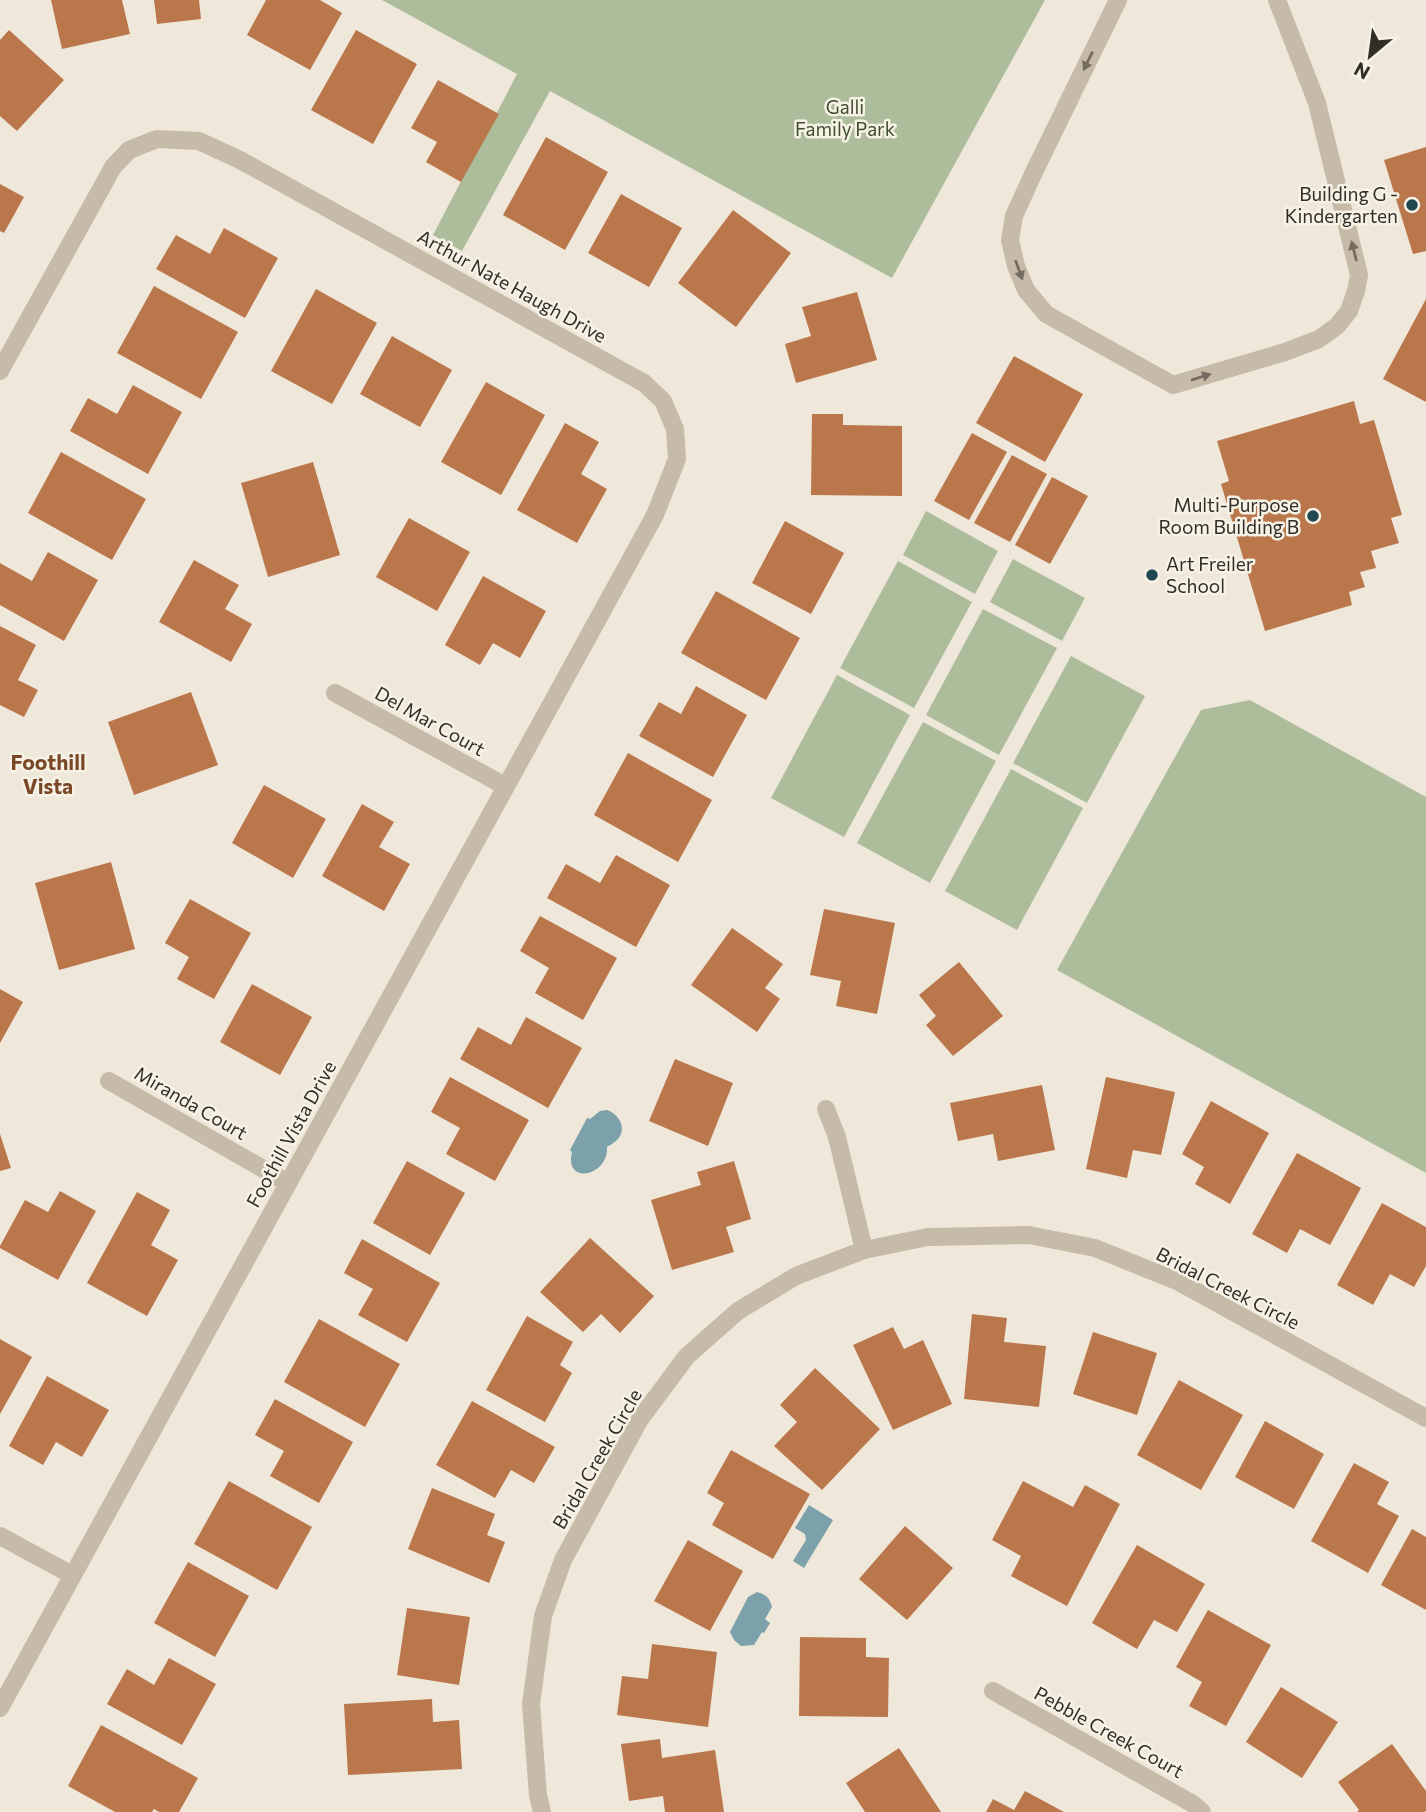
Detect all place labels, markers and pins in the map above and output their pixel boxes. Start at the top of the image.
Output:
place label: Building G - Kindergarten [1285,182,1398,227]
marker: Building G - Kindergarten [1404,197,1420,213]
place label: Multi-Purpose Room Building B [1158,493,1299,538]
marker: Multi-Purpose Room Building B [1305,508,1321,524]
place label: Art Freiler School [1166,552,1254,597]
marker: Art Freiler School [1144,567,1160,583]

